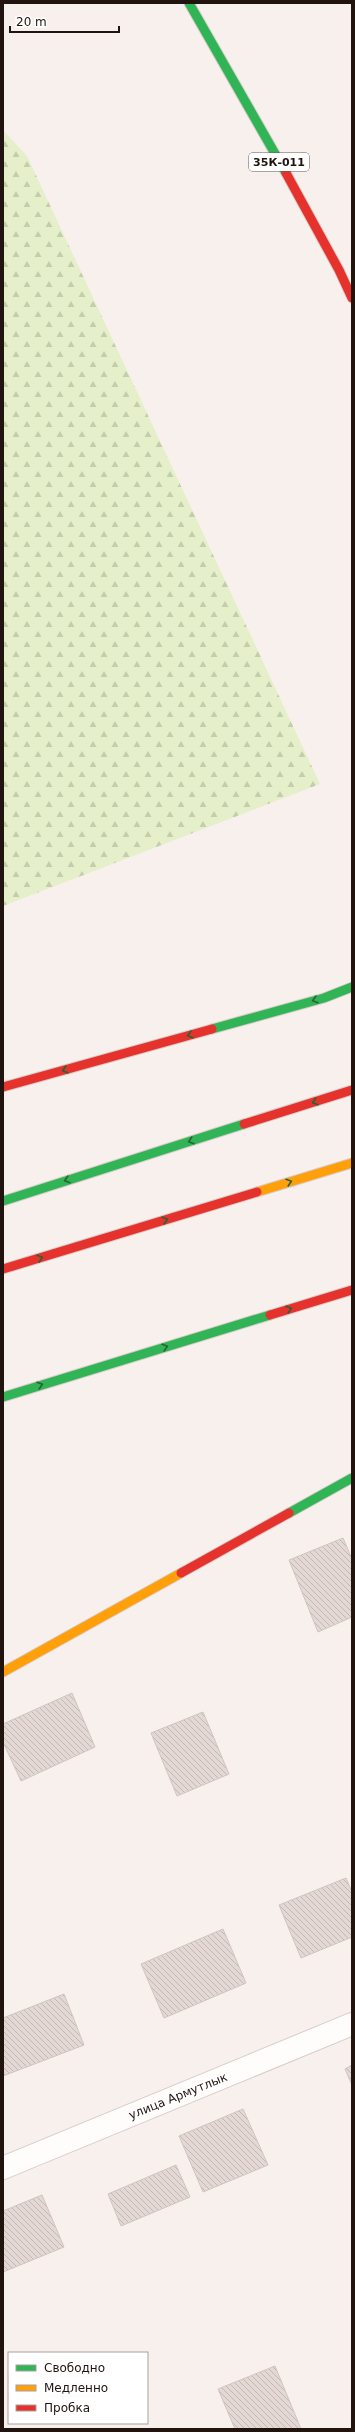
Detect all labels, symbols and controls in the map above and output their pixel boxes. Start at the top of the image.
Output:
scale bar [10,8,119,34]
text: 20 m [16,15,47,29]
road number: 35К-011 [249,153,309,171]
one-way arrow [312,995,319,1004]
one-way arrow [187,1030,194,1039]
one-way arrow [61,1065,68,1073]
one-way arrow [311,1097,318,1106]
one-way arrow [188,1136,195,1145]
one-way arrow [64,1175,71,1184]
one-way arrow [285,1178,292,1187]
one-way arrow [161,1216,168,1225]
one-way arrow [37,1254,44,1263]
one-way arrow [285,1305,292,1314]
one-way arrow [161,1343,168,1352]
one-way arrow [37,1381,44,1390]
street label: улица Армутлык [127,2070,229,2122]
legend [8,2352,148,2424]
text: Свободно [44,2361,105,2375]
text: Медленно [44,2381,108,2395]
text: Пробка [44,2401,90,2415]

